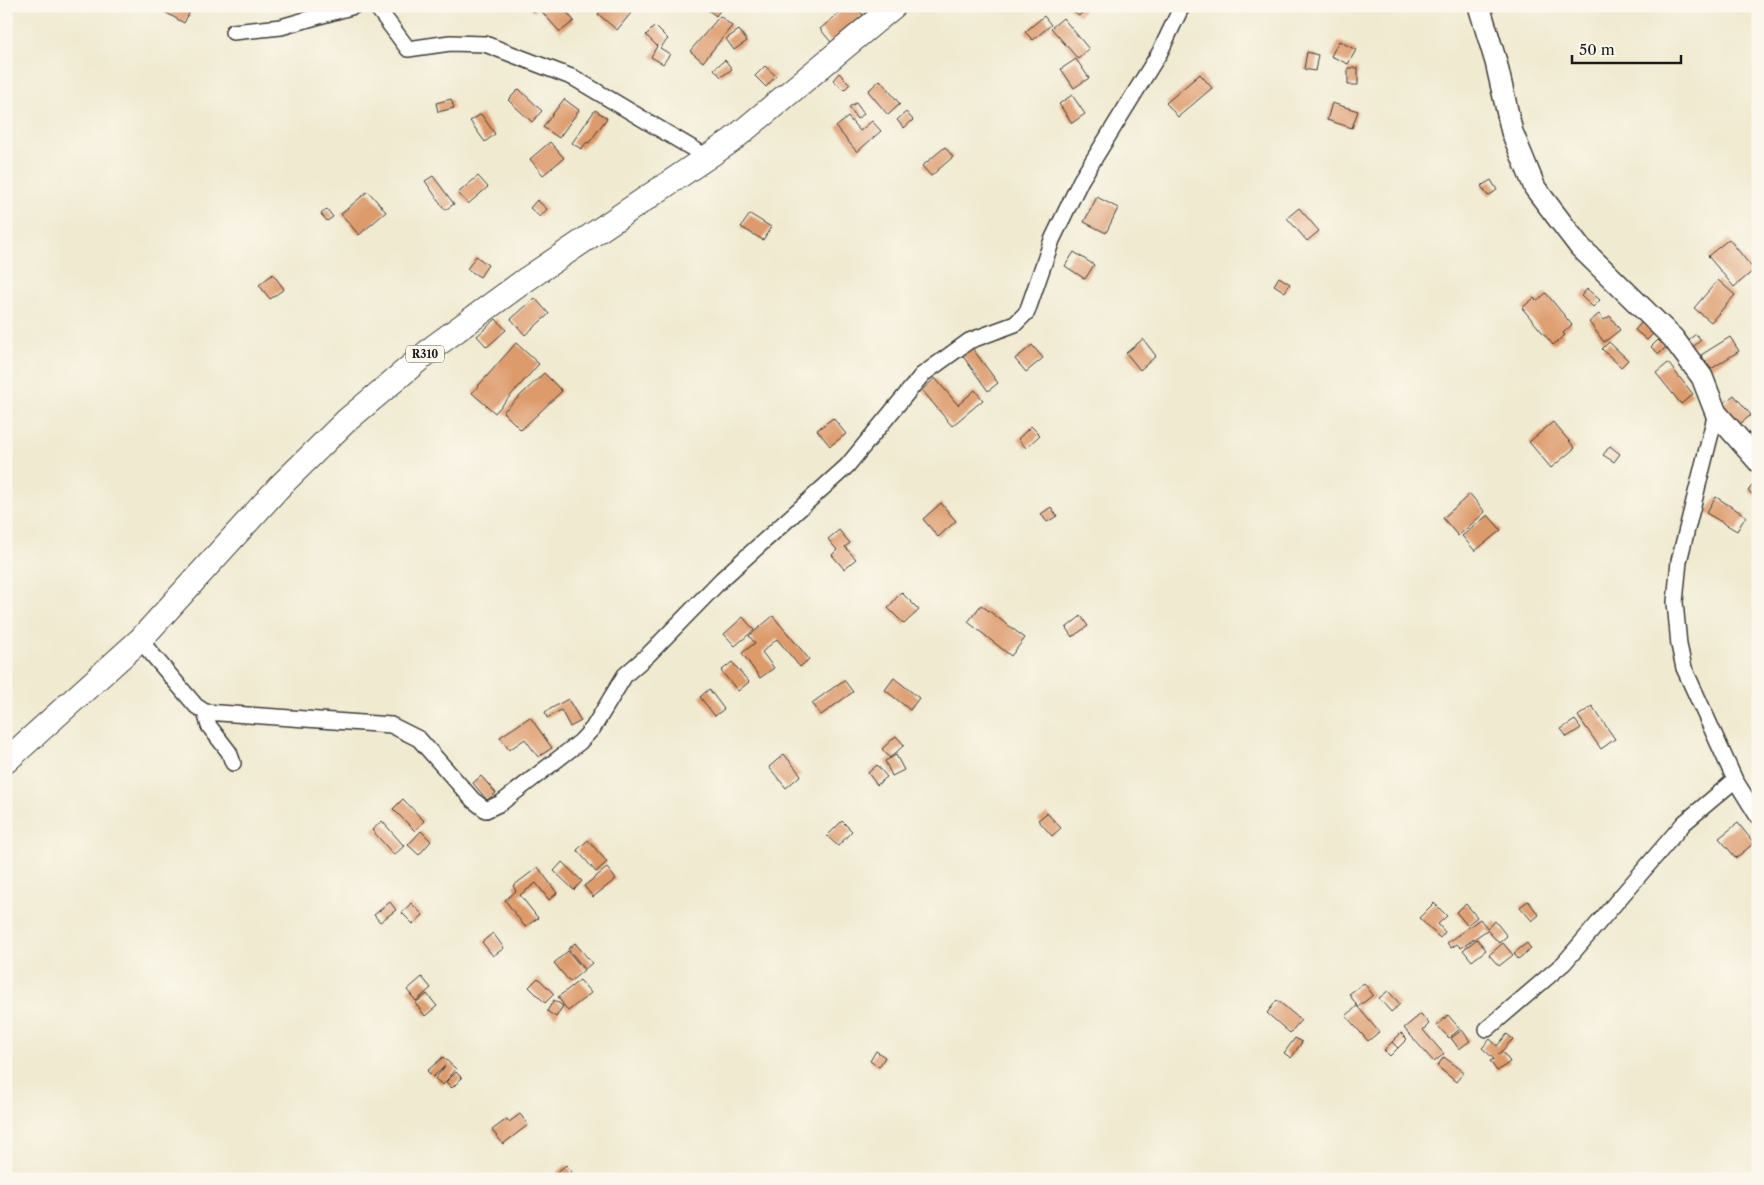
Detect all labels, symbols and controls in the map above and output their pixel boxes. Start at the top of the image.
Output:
scale bar [1572,32,1680,64]
text: 50 m [1579,40,1615,59]
road number: R310 [406,346,444,362]

